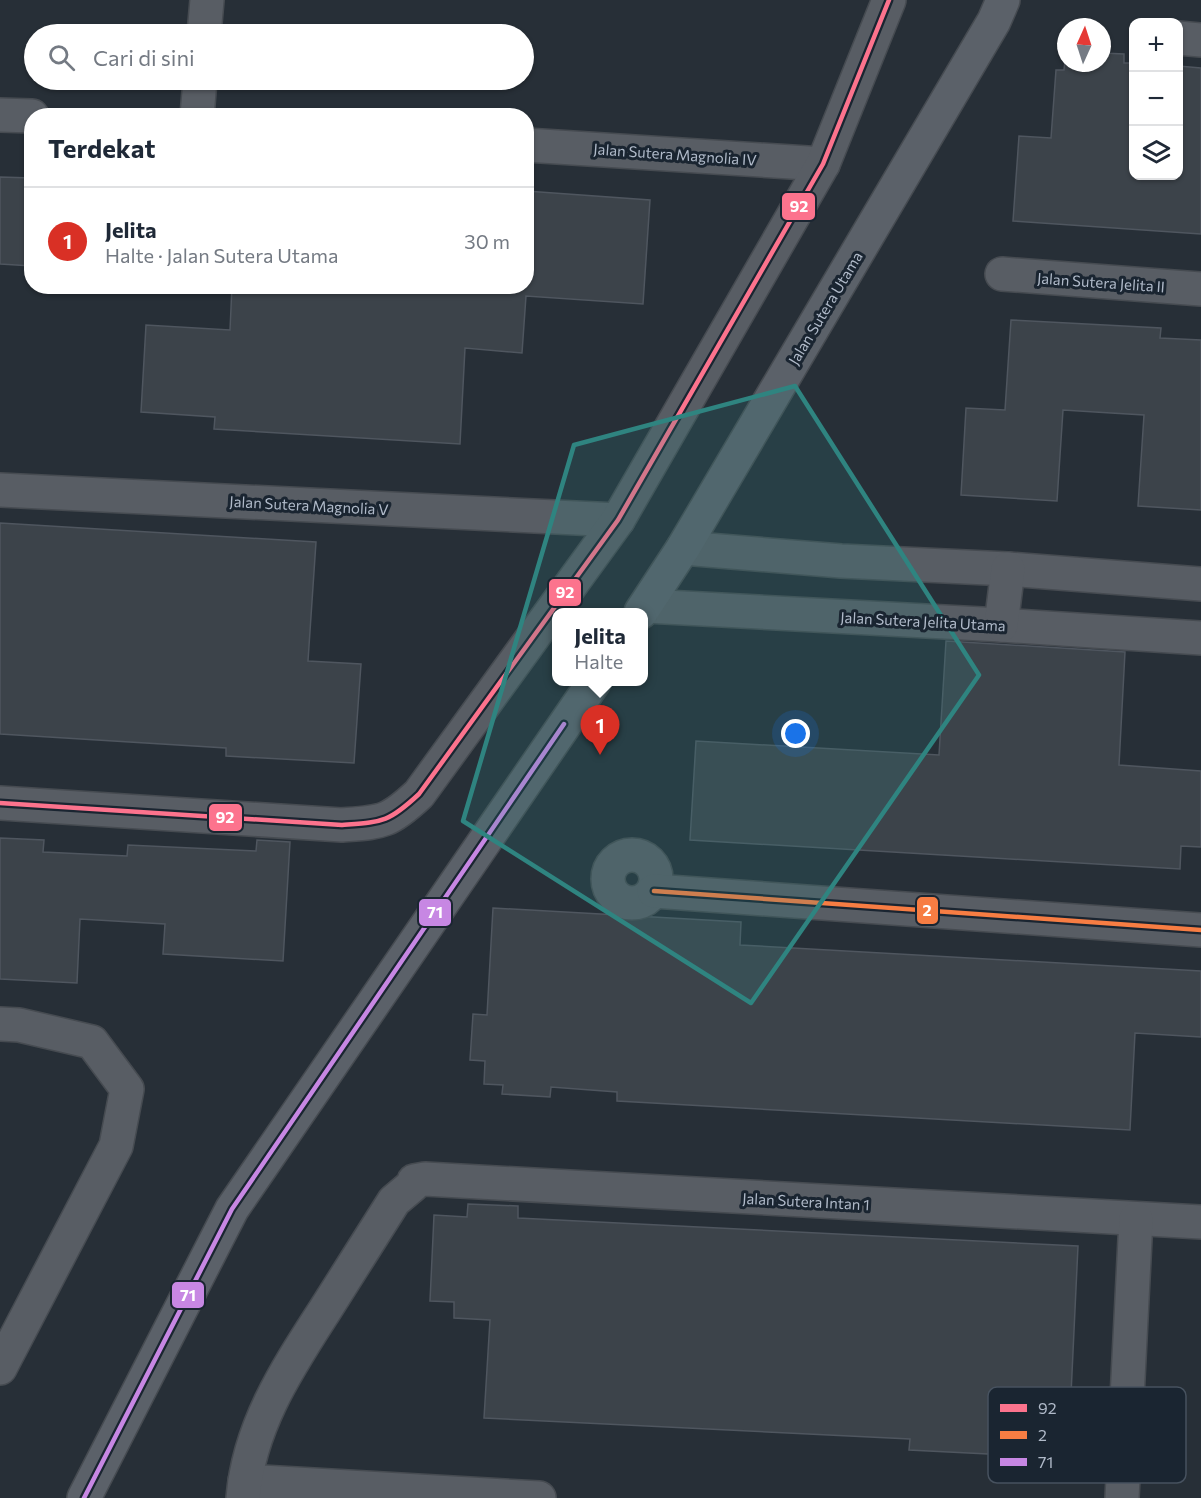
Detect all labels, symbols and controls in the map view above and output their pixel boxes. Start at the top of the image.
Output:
north arrow [1057,18,1111,72]
map controls [1129,18,1183,180]
button: + [1129,18,1183,72]
search box [24,24,534,90]
icon: search [45,41,78,74]
text: Cari di sini [93,44,195,71]
button: − [1129,72,1183,126]
button: layers [1129,126,1183,180]
text: Terdekat [48,132,155,163]
street label: Jalan Sutera Magnolia IV [593,139,757,169]
line badge: 92 [781,192,816,221]
text: 92 [790,196,808,215]
text: Jelita [105,216,157,243]
text: 1 [63,229,72,253]
text: 30 m [464,229,510,253]
text: Halte · Jalan Sutera Utama [105,243,338,267]
street label: Jalan Sutera Utama [784,248,866,368]
street label: Jalan Sutera Jelita II [1036,269,1166,295]
street label: Jalan Sutera Magnolia V [229,492,389,518]
line badge: 92 [548,578,582,607]
text: 92 [556,582,574,601]
popup [552,608,648,686]
street label: Jalan Sutera Jelita Utama [840,608,1006,634]
text: Jelita [574,622,626,649]
text: Halte [574,649,623,673]
pin: 1 [580,706,620,755]
your location [781,719,810,748]
line badge: 92 [208,803,243,832]
text: 92 [216,807,234,826]
line badge: 2 [916,896,939,925]
line badge: 71 [418,898,452,927]
text: 2 [922,900,932,919]
text: 71 [427,902,443,921]
street label: Jalan Sutera Intan 1 [742,1189,870,1213]
line badge: 71 [171,1281,205,1309]
text: 71 [180,1285,196,1304]
legend [988,1387,1186,1483]
text: 92 [1038,1398,1057,1417]
text: 2 [1038,1425,1047,1444]
text: 71 [1038,1452,1053,1471]

